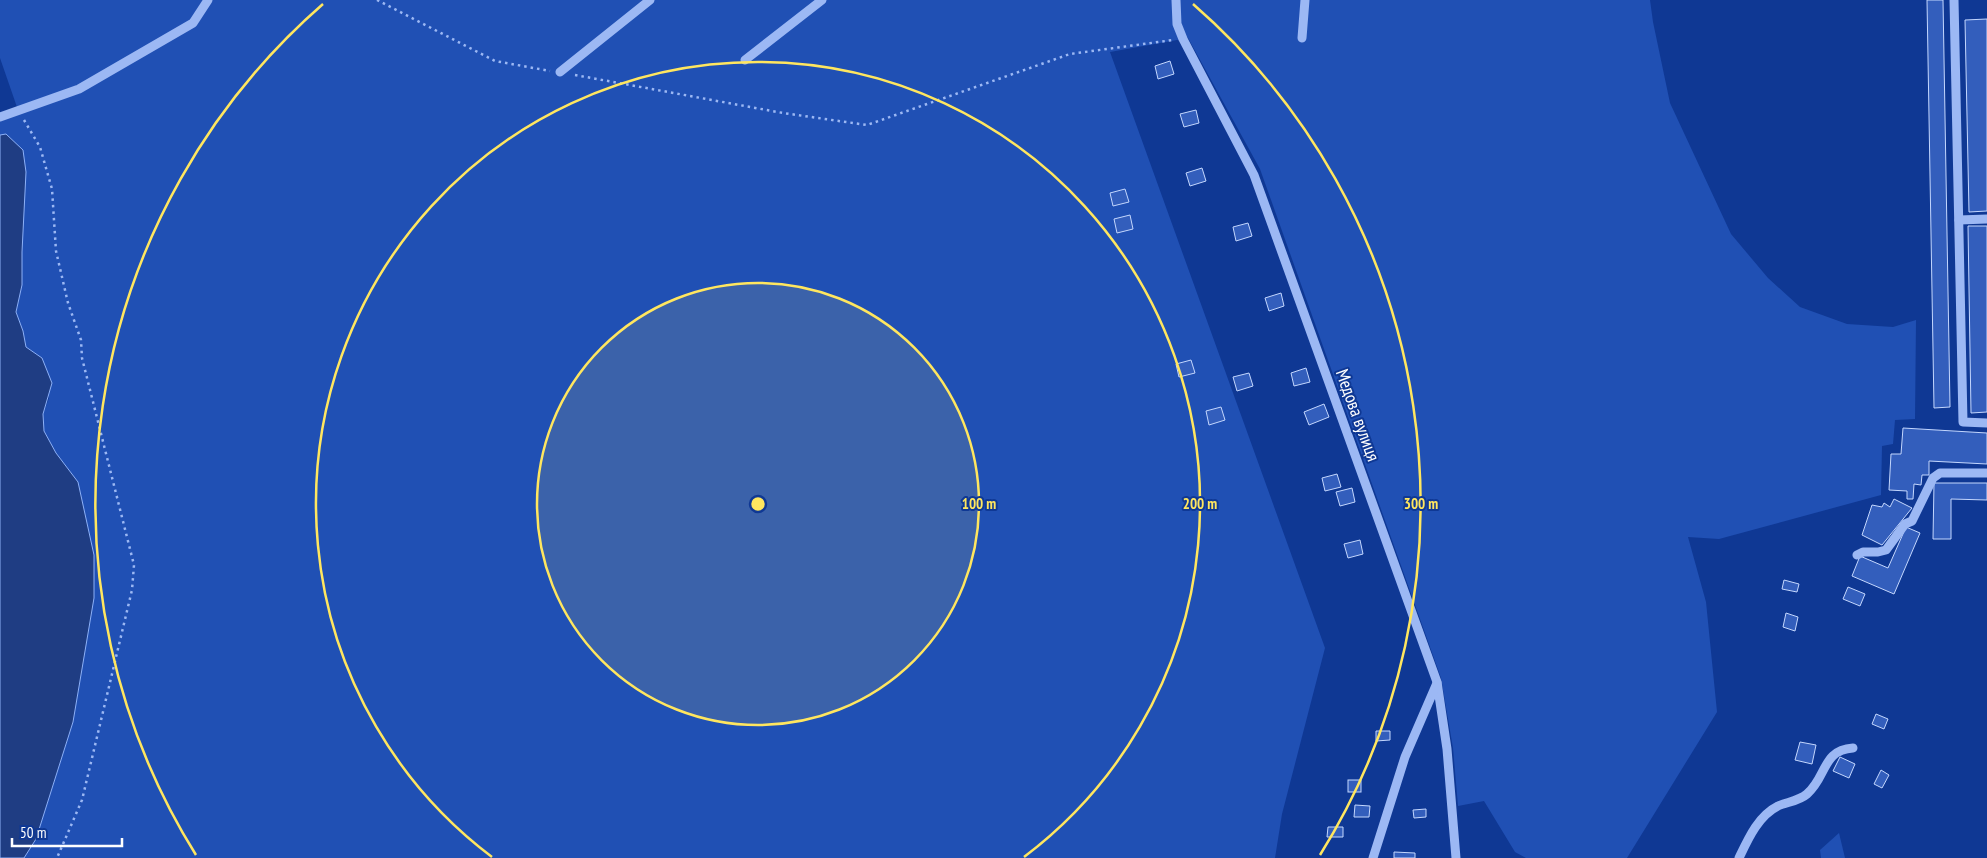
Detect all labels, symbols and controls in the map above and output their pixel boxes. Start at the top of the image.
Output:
street label: Медова вулиця [1331,366,1385,464]
text: 100 m [962,494,996,513]
text: 200 m [1183,494,1217,513]
text: 300 m [1404,494,1438,513]
centre of rings [749,495,767,513]
scale bar [12,816,122,848]
text: 50 m [20,823,46,842]

